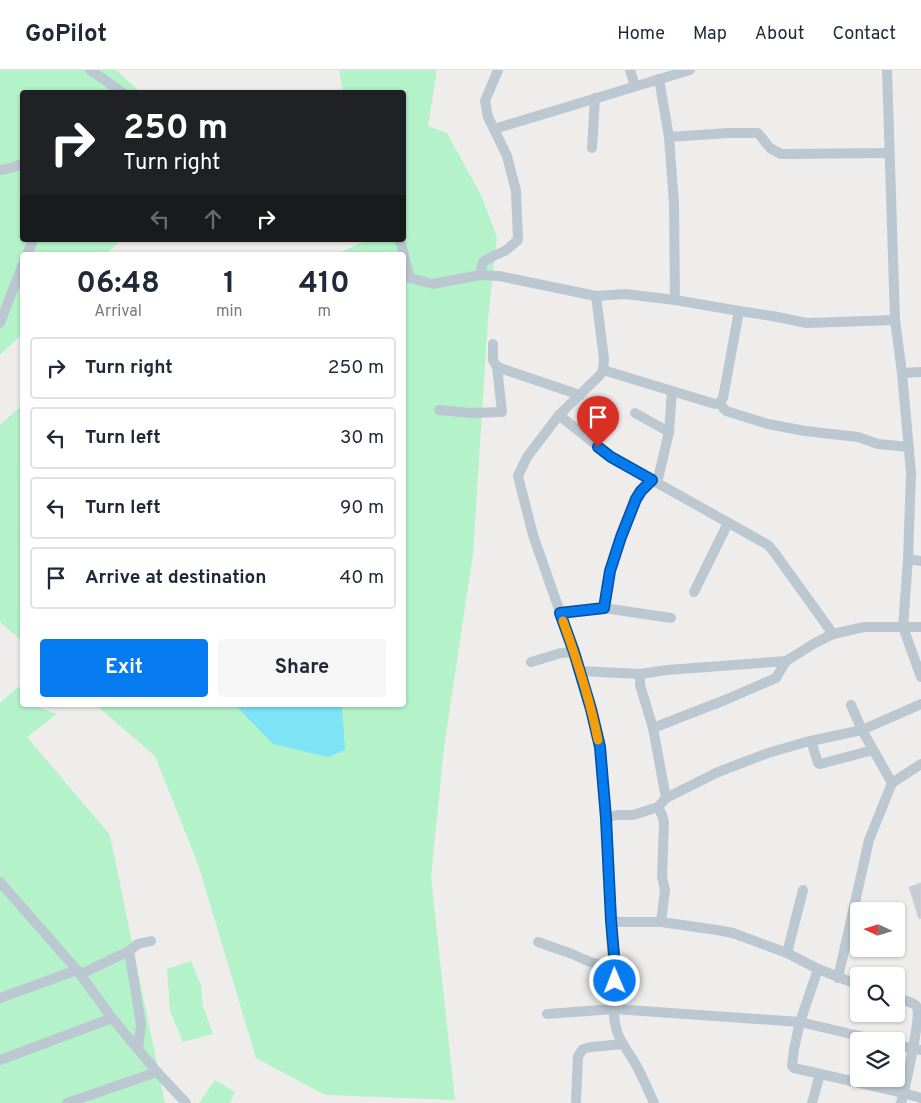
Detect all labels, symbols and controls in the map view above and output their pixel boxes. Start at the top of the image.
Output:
text: GoPilot [25,20,107,50]
text: Home [617,23,665,46]
text: Map [693,23,727,46]
text: About [755,23,804,46]
text: Contact [832,23,896,46]
text: 250 m [123,107,228,151]
icon: right [40,110,105,175]
text: Turn right [123,150,220,177]
icon: left [146,205,174,233]
icon: ahead [199,205,227,233]
icon: right [252,205,280,233]
text: 06:48 [76,266,160,303]
text: 1 [223,266,235,303]
text: 410 [299,266,350,303]
text: Arrival [94,302,142,322]
text: min [216,302,243,322]
text: m [318,302,331,322]
icon: right [42,354,70,382]
text: Turn right [85,356,173,380]
text: 250 m [328,356,384,380]
pin [577,396,619,447]
icon: arrive [584,403,612,431]
icon: left [42,424,70,452]
text: Turn left [85,426,161,450]
text: 30 m [340,426,384,450]
icon: left [42,494,70,522]
text: Turn left [85,496,161,520]
text: 90 m [340,496,384,520]
icon: arrive [42,564,70,592]
text: Arrive at destination [85,566,266,590]
text: 40 m [339,566,384,590]
button: Exit [40,639,208,697]
button: Share [218,639,386,697]
north arrow [850,902,905,958]
map controls [850,902,905,1087]
position arrow [588,954,640,1006]
button: search [850,967,905,1022]
button: layers [850,1032,905,1087]

